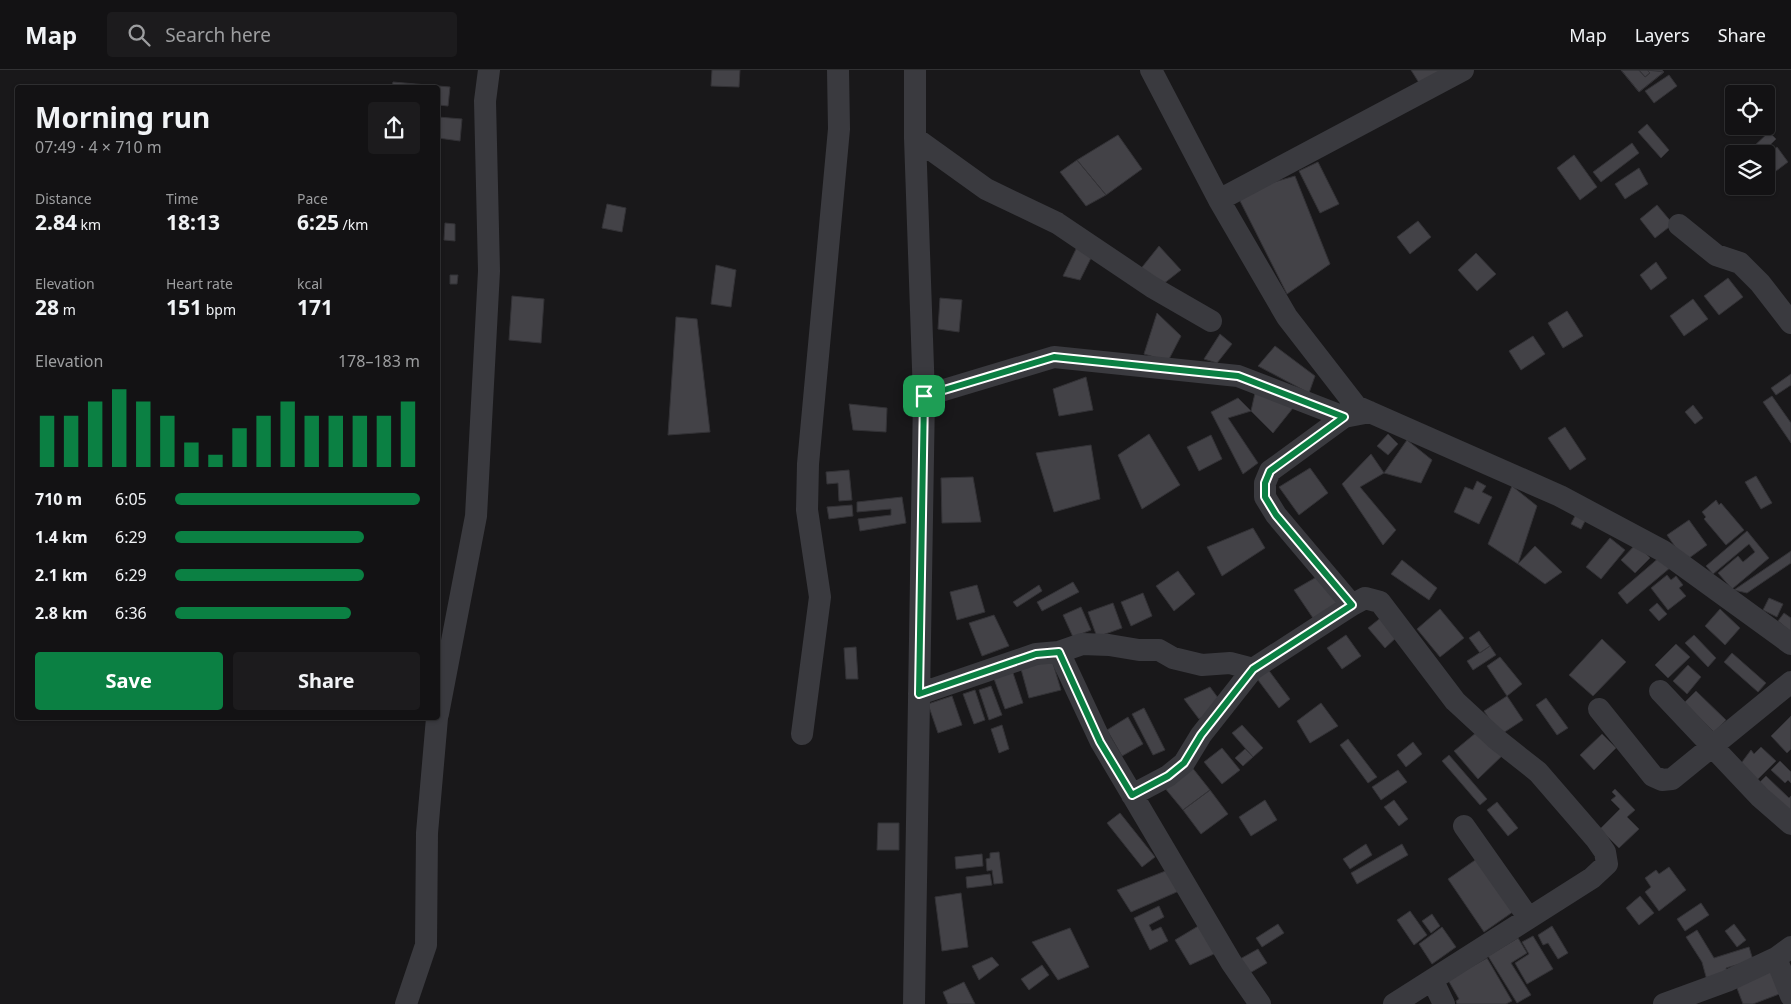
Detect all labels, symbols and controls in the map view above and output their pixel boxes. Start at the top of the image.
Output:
search box [107,12,457,57]
text: Map [25,18,77,51]
icon: search [125,21,153,49]
text: Search here [165,22,271,48]
text: Map [1569,23,1607,47]
text: Layers [1635,23,1690,47]
text: Share [1718,23,1766,47]
map controls [1725,85,1775,195]
button: locate [1725,85,1775,135]
text: Morning run [35,98,210,136]
button: share [368,102,420,154]
text: 07:49 · 4 × 710 m [35,136,162,158]
button: layers [1725,145,1775,195]
text: Distance [35,189,92,208]
text: Time [166,189,198,208]
text: Pace [297,189,328,208]
text: 2.84 [35,208,77,236]
text: 18:13 [166,208,220,236]
text: 6:25 [297,208,339,236]
text: km [77,215,101,234]
text: /km [339,215,368,234]
text: Elevation [35,274,95,293]
text: Heart rate [166,274,233,293]
text: kcal [297,274,323,293]
text: 28 [35,293,59,321]
text: 151 [166,293,202,321]
text: 171 [297,293,333,321]
text: m [59,300,76,319]
text: bpm [202,300,236,319]
text: Elevation [35,350,103,372]
text: 178–183 m [338,350,420,372]
pin [903,375,945,417]
icon: arrive [910,382,938,410]
text: 710 m [35,488,82,510]
text: 6:05 [115,488,147,510]
text: 1.4 km [35,526,87,548]
text: 6:29 [115,526,147,548]
text: 2.1 km [35,564,87,586]
text: 6:29 [115,564,147,586]
text: 2.8 km [35,602,87,624]
text: 6:36 [115,602,147,624]
button: Save [35,652,223,710]
button: Share [233,652,420,710]

